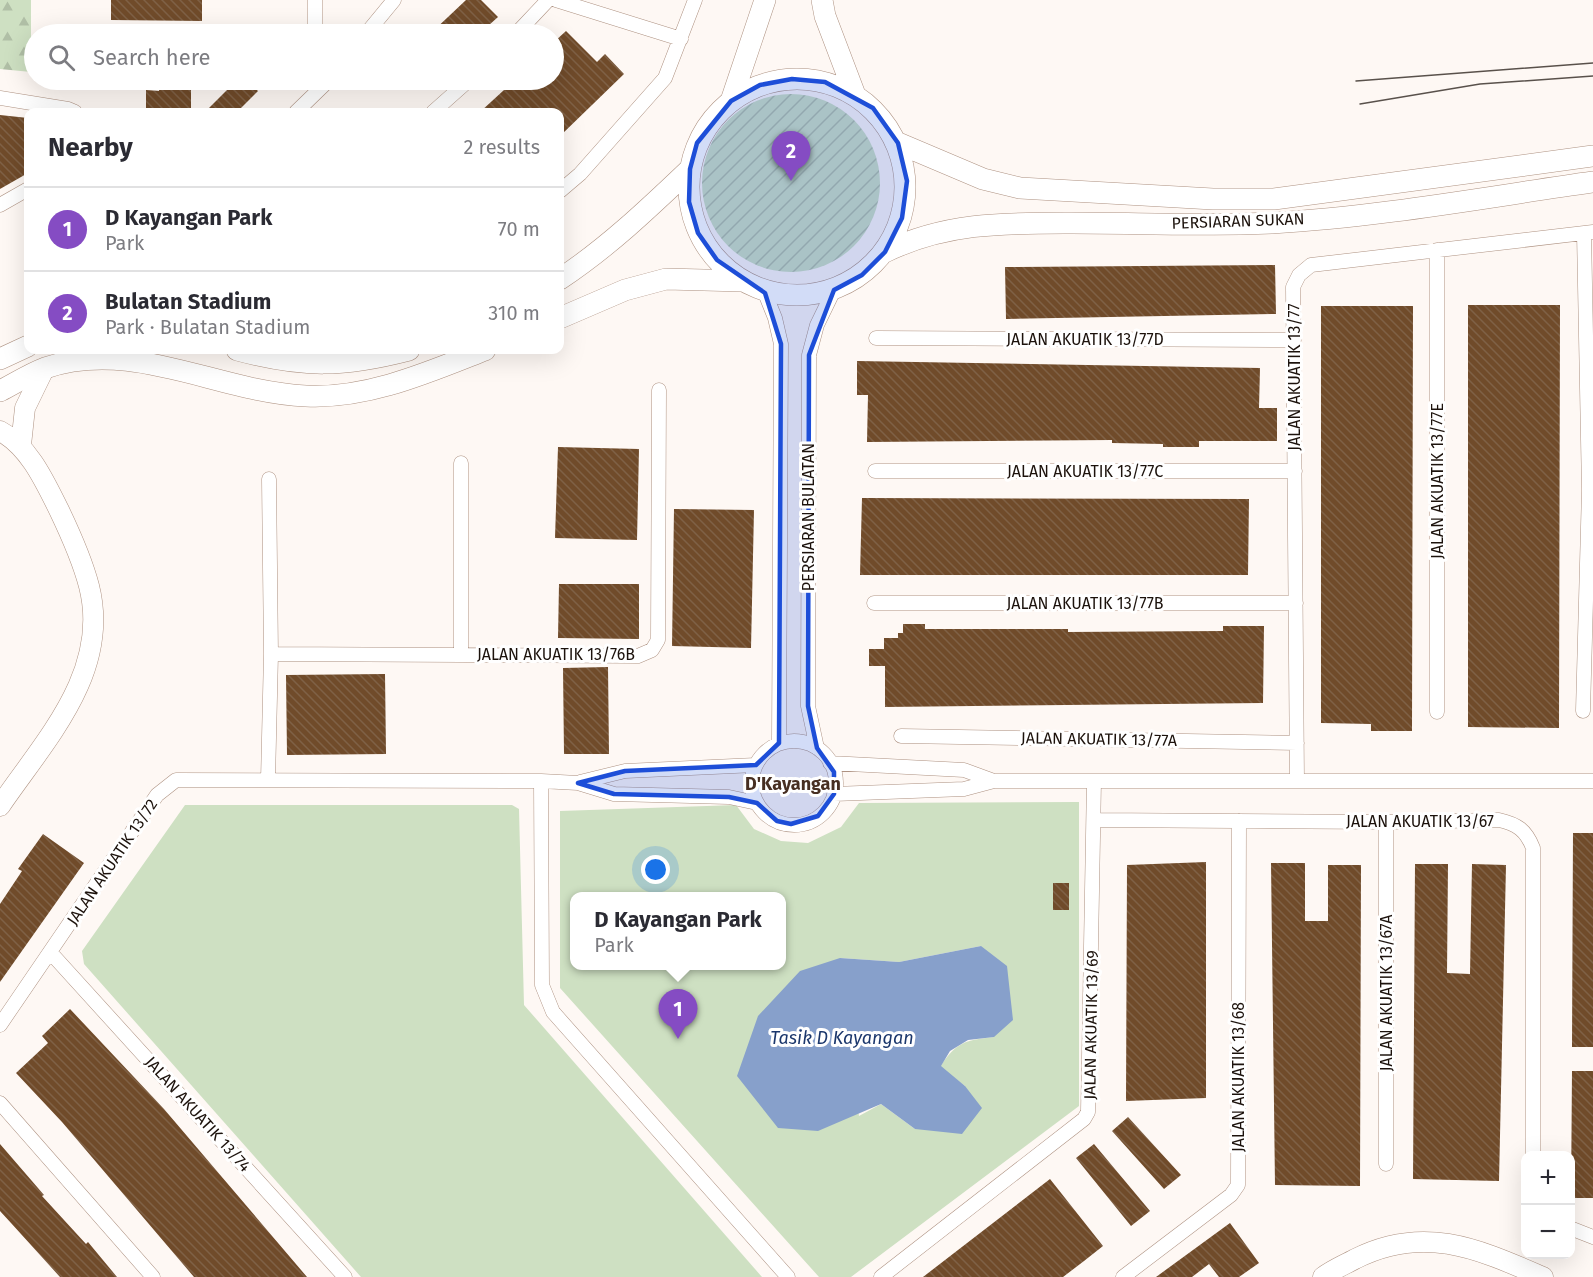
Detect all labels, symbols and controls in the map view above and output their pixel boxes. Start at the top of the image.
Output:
search box [24,24,564,90]
icon: search [45,41,78,74]
text: Search here [93,44,211,71]
text: Nearby [48,132,133,163]
pin: 2 [772,132,810,181]
text: 2 results [463,135,540,159]
text: D Kayangan Park [105,204,272,231]
street label: PERSIARAN SUKAN [1171,209,1305,233]
text: 1 [63,217,72,241]
text: 70 m [498,217,540,241]
text: Park [105,231,144,255]
text: Bulatan Stadium [105,288,271,315]
text: 2 [62,301,73,325]
text: 310 m [488,301,540,325]
street label: JALAN AKUATIK 13/77 [1285,303,1304,451]
text: Park · Bulatan Stadium [105,315,310,339]
street label: JALAN AKUATIK 13/77D [1006,330,1164,349]
street label: JALAN AKUATIK 13/77E [1428,403,1447,559]
street label: PERSIARAN BULATAN [799,443,818,591]
street label: JALAN AKUATIK 13/77C [1007,462,1163,481]
street label: JALAN AKUATIK 13/77B [1006,594,1164,613]
street label: JALAN AKUATIK 13/76B [477,645,635,664]
street label: JALAN AKUATIK 13/77A [1021,728,1178,750]
district label: D'Kayangan [745,773,841,795]
street label: JALAN AKUATIK 13/72 [63,795,161,929]
street label: JALAN AKUATIK 13/67 [1346,812,1494,831]
your location [641,855,670,884]
popup [570,892,786,970]
text: D Kayangan Park [594,906,762,933]
street label: JALAN AKUATIK 13/67A [1377,914,1396,1071]
text: Park [594,933,634,957]
street label: JALAN AKUATIK 13/69 [1080,950,1102,1100]
pin: 1 [658,990,698,1039]
street label: JALAN AKUATIK 13/68 [1229,1002,1248,1152]
water label: Tasik D Kayangan [770,1027,914,1049]
street label: JALAN AKUATIK 13/74 [141,1053,255,1176]
map controls [1521,1151,1575,1259]
button: + [1521,1151,1575,1205]
button: − [1521,1205,1575,1259]

